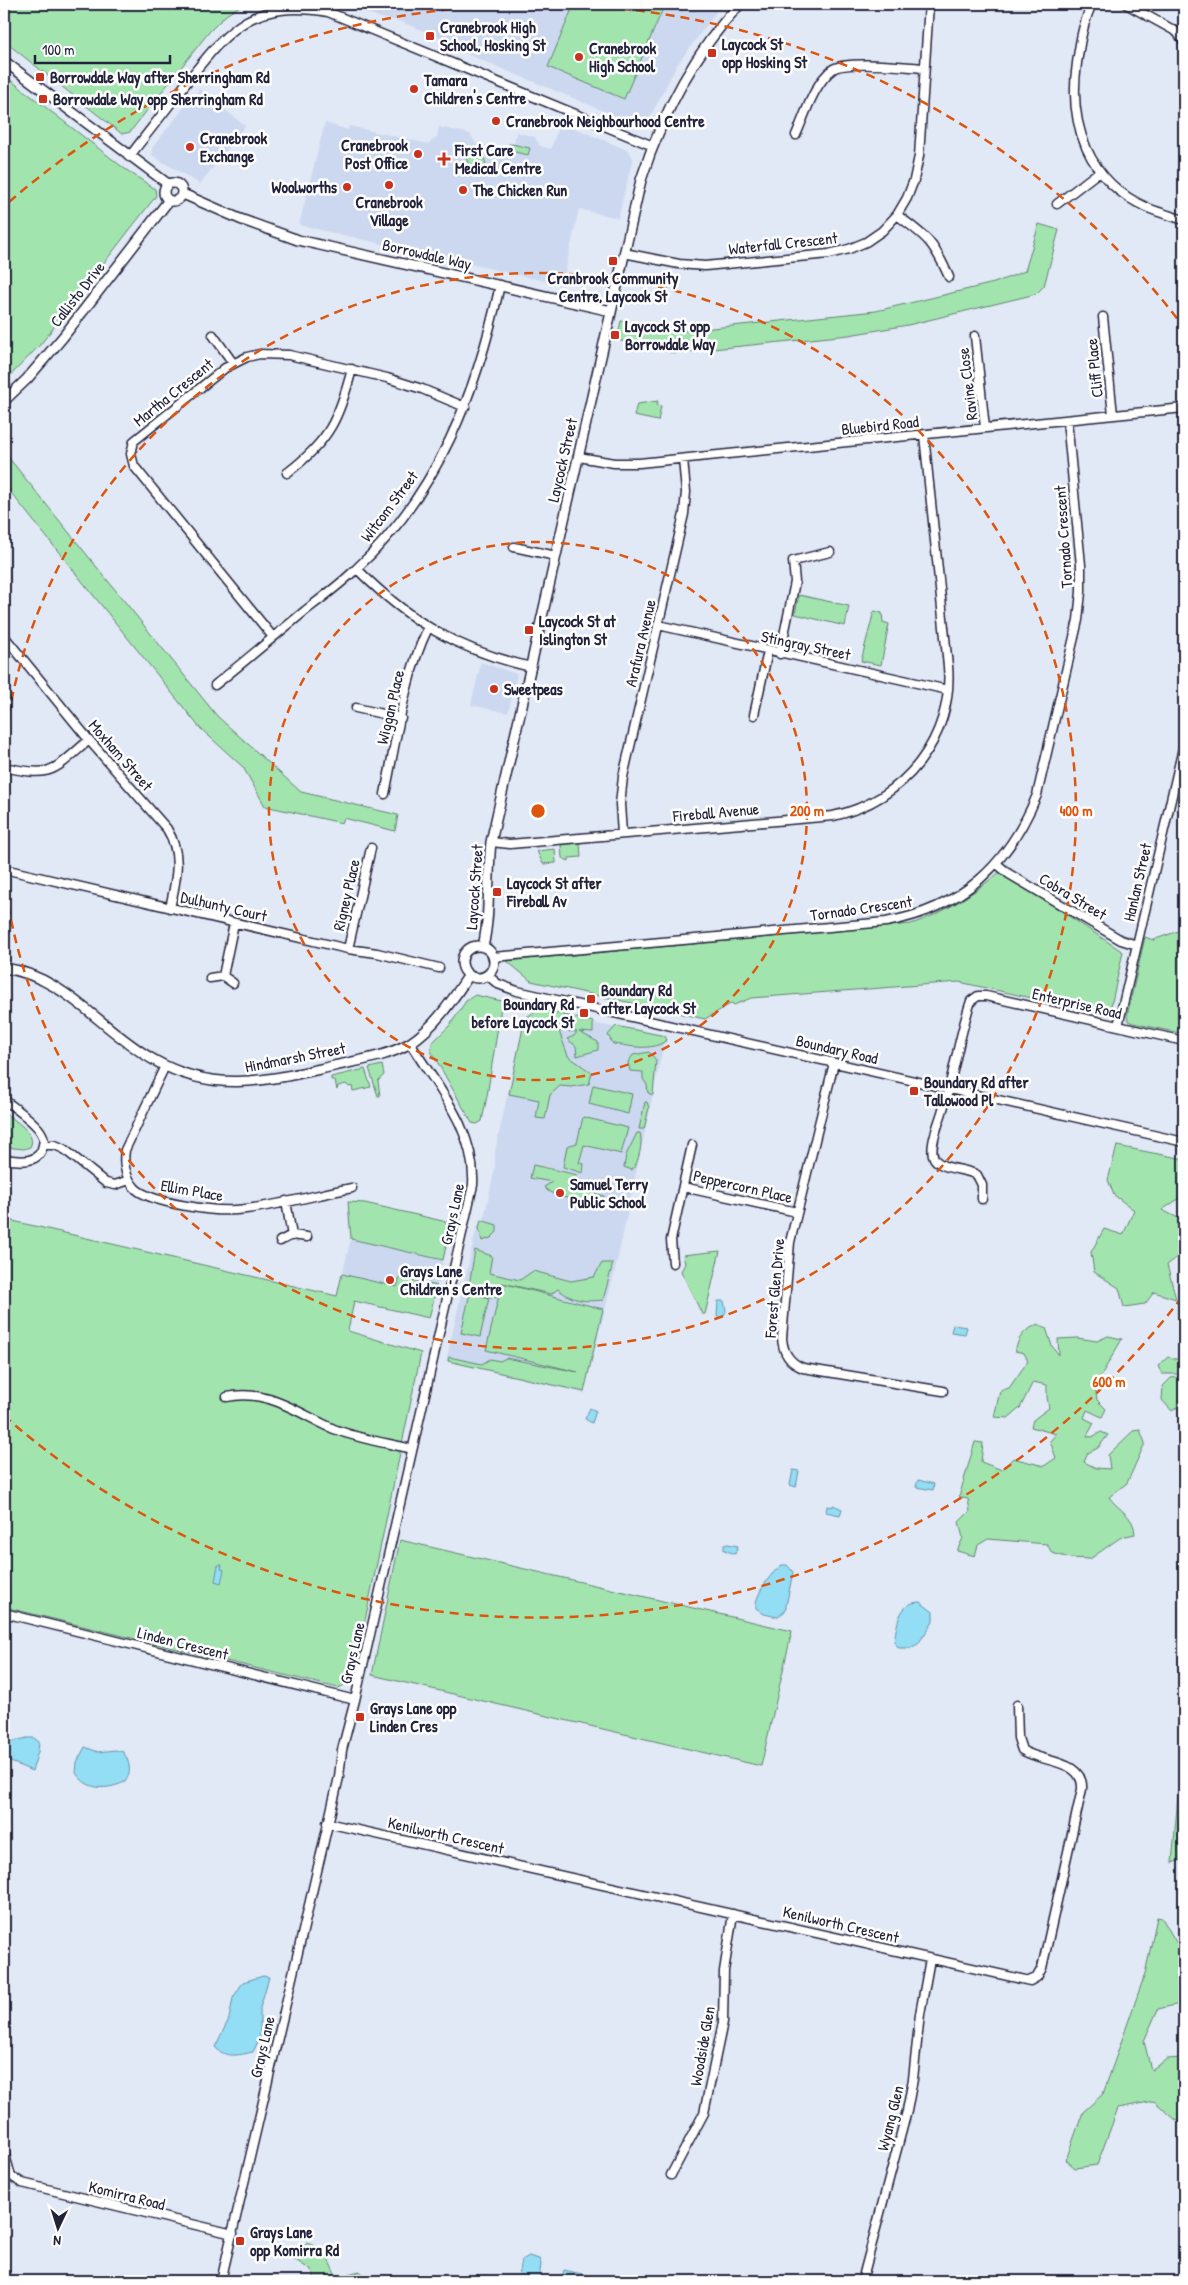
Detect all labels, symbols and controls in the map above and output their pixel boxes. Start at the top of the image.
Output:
place label: Cranebrook High School, Hosking St [440,16,546,57]
marker: Cranebrook High School, Hosking St [424,30,436,42]
scale bar [35,32,170,64]
place label: Laycock St opp Hosking St [722,33,808,74]
place label: Cranebrook High School [589,37,656,78]
text: 100 m [42,39,75,60]
marker: Laycock St opp Hosking St [706,47,718,59]
marker: Cranebrook High School [573,51,585,63]
place label: Borrowdale Way after Sherringham Rd [50,66,270,89]
place label: Tamara Children's Centre [423,69,527,109]
marker: Borrowdale Way after Sherringham Rd [34,71,46,83]
marker: Tamara Children's Centre [408,83,420,95]
place label: Borrowdale Way opp Sherringham Rd [53,88,263,111]
marker: Borrowdale Way opp Sherringham Rd [37,93,49,105]
place label: Cranebrook Neighbourhood Centre [506,110,705,133]
marker: Cranebrook Neighbourhood Centre [490,115,502,127]
place label: Cranebrook Exchange [200,127,267,168]
place label: Cranebrook Post Office [341,134,409,174]
place label: First Care Medical Centre [454,139,542,179]
marker: Cranebrook Exchange [184,141,196,153]
marker: Cranebrook Post Office [412,148,424,160]
marker: First Care Medical Centre [437,152,451,166]
place label: Woolworths [272,176,338,198]
marker: Cranebrook Village [383,179,395,191]
place label: The Chicken Run [472,179,567,201]
marker: Woolworths [341,181,353,193]
marker: The Chicken Run [457,184,469,196]
place label: Cranebrook Village [355,191,423,232]
street label: Waterfall Crescent [727,226,839,260]
street label: Borrowdale Way [380,233,474,275]
marker: Cranbrook Community Centre, Laycook St [607,255,619,267]
street label: Callisto Drive [44,256,110,331]
place label: Cranbrook Community Centre, Laycook St [548,267,679,308]
place label: Laycock St opp Borrowdale Way [625,315,716,356]
marker: Laycock St opp Borrowdale Way [609,329,621,341]
street label: Cliff Place [1080,337,1108,399]
street label: Ravine Close [952,346,982,421]
street label: Martha Crescent [128,353,218,431]
street label: Bluebird Road [840,410,920,440]
street label: Laycock Street [542,415,582,504]
street label: Witcom Street [355,466,423,546]
street label: Tornado Crescent [1048,485,1078,589]
street label: Arafura Avenue [619,597,661,689]
place label: Laycock St at Islington St [539,610,616,651]
marker: Laycock St at Islington St [523,624,535,636]
street label: Stingray Street [759,625,853,665]
street label: Wiggan Place [371,667,409,746]
place label: Sweetpeas [504,678,563,701]
marker: Sweetpeas [488,683,500,695]
street label: Moxham Street [84,715,158,796]
street label: Fireball Avenue [671,797,760,827]
text: 200 m [790,800,824,821]
text: 400 m [1060,800,1092,821]
centre of rings [529,802,547,820]
street label: Hanlan Street [1117,840,1157,923]
street label: Laycock Street [460,843,488,930]
street label: Rigney Place [327,856,365,933]
street label: Cobra Street [1035,867,1111,925]
place label: Laycock St after Fireball Av [506,872,603,912]
street label: Dulhunty Court [179,885,270,927]
marker: Laycock St after Fireball Av [491,886,503,898]
street label: Tornado Crescent [809,890,914,926]
place label: Boundary Rd after Laycock St [601,979,696,1020]
street label: Enterprise Road [1030,982,1124,1024]
place label: Boundary Rd before Laycock St [472,993,575,1034]
marker: Boundary Rd after Laycock St [585,993,597,1005]
marker: Boundary Rd before Laycock St [578,1007,590,1019]
street label: Boundary Road [794,1029,880,1069]
street label: Hindmarsh Street [243,1036,347,1077]
place label: Boundary Rd after Tallowood Pl [923,1071,1029,1111]
marker: Boundary Rd after Tallowood Pl [908,1085,920,1097]
street label: Peppercorn Place [691,1164,795,1208]
place label: Samuel Terry Public School [570,1173,648,1213]
street label: Ellim Place [159,1174,226,1206]
street label: Grays Lane [435,1181,469,1247]
marker: Samuel Terry Public School [554,1187,566,1199]
street label: Forest Glen Drive [759,1237,789,1340]
place label: Grays Lane Children's Centre [400,1260,503,1300]
marker: Grays Lane Children's Centre [384,1274,396,1286]
text: 600 m [1092,1371,1126,1392]
street label: Grays Lane [334,1619,370,1686]
street label: Linden Crescent [135,1621,231,1665]
place label: Grays Lane opp Linden Cres [370,1697,457,1737]
marker: Grays Lane opp Linden Cres [354,1711,366,1723]
street label: Kenilworth Crescent [386,1811,507,1859]
street label: Kenilworth Crescent [781,1900,902,1948]
street label: Woodside Glen [684,2004,720,2088]
street label: Grays Lane [244,2013,280,2080]
street label: Wyang Glen [871,2083,909,2153]
street label: Komirra Road [87,2175,167,2215]
north arrow [32,2202,82,2252]
place label: Grays Lane opp Komirra Rd [250,2221,340,2262]
text: N [52,2232,61,2251]
marker: Grays Lane opp Komirra Rd [234,2235,246,2247]

